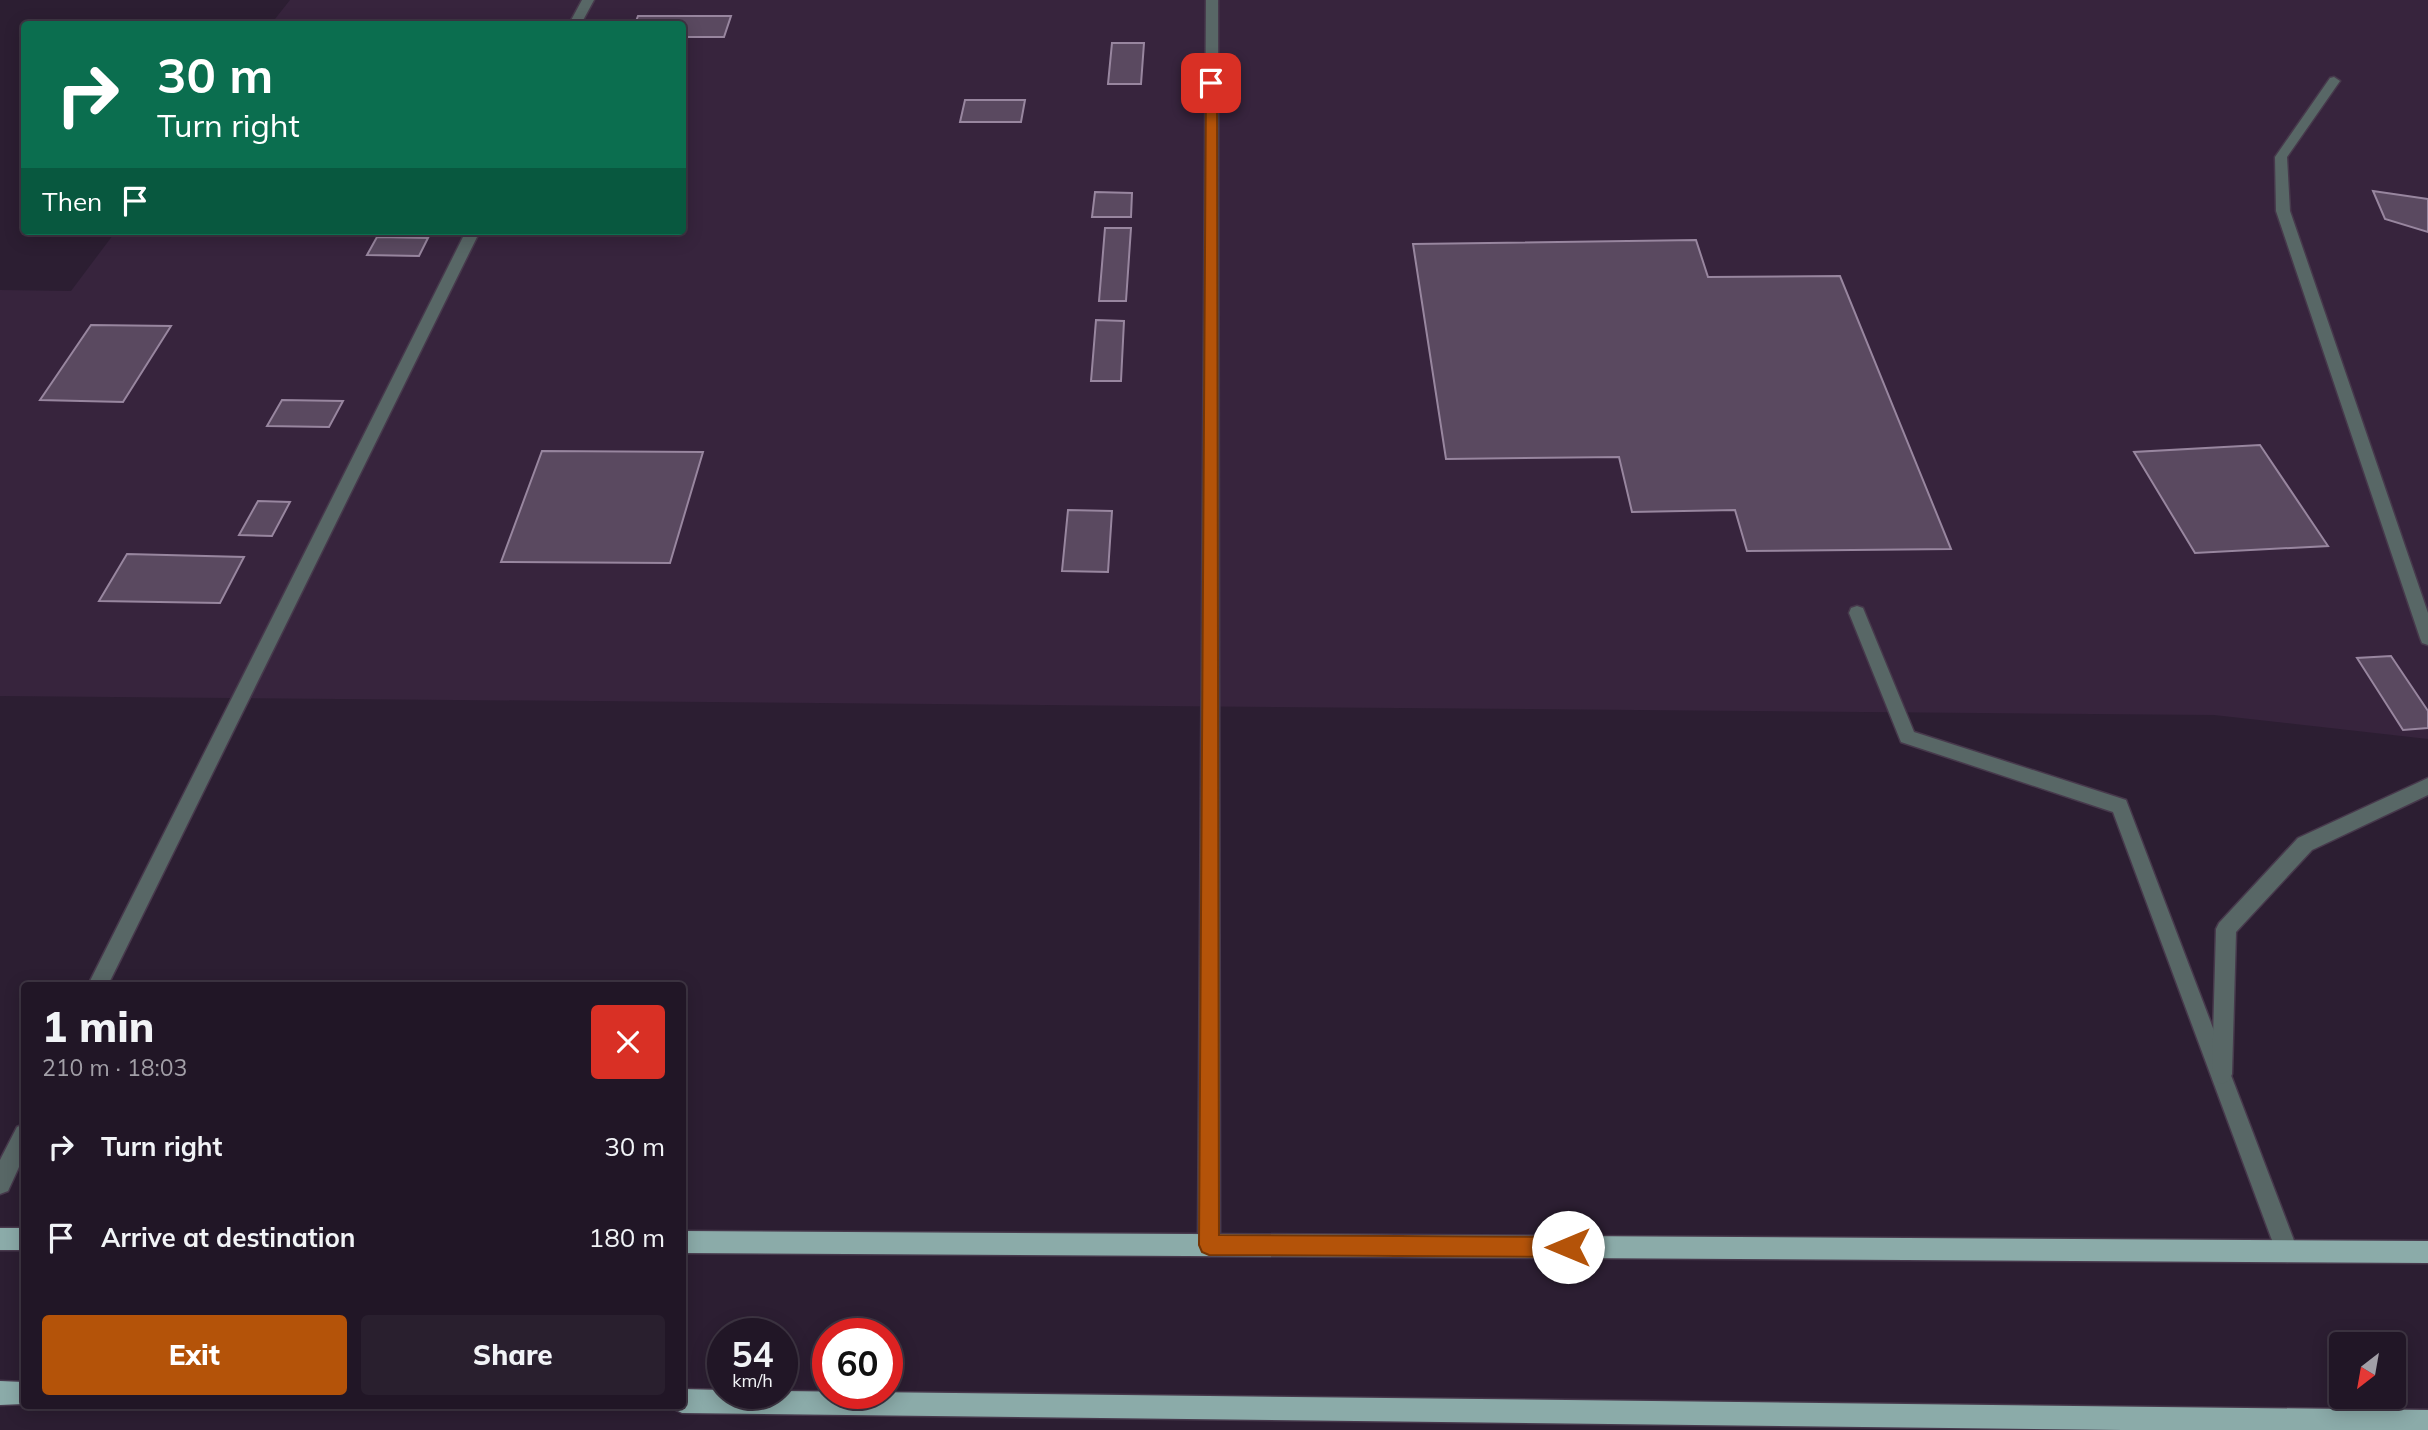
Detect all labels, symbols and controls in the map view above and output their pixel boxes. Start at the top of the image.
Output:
text: 30 m [157,44,273,105]
icon: right [42,49,133,140]
pin [1181,53,1241,113]
icon: arrive [1192,64,1230,102]
text: Turn right [157,105,300,145]
icon: arrive [116,182,154,220]
text: Then [42,185,102,218]
text: 1 min [42,1000,155,1053]
button: close [591,1005,665,1079]
text: 210 m · 18:03 [42,1053,187,1082]
icon: right [42,1128,80,1166]
text: Turn right [101,1130,222,1163]
text: 30 m [604,1130,665,1163]
position arrow [1531,1210,1605,1284]
icon: arrive [42,1219,80,1257]
text: Arrive at destination [101,1221,356,1254]
text: 180 m [589,1221,665,1254]
button: Exit [42,1315,347,1395]
button: Share [361,1315,665,1395]
speed limit sign: 60 [812,1318,903,1409]
text: 54 [731,1332,774,1376]
north arrow [2329,1332,2406,1409]
map controls [2329,1332,2406,1409]
text: km/h [732,1369,773,1392]

